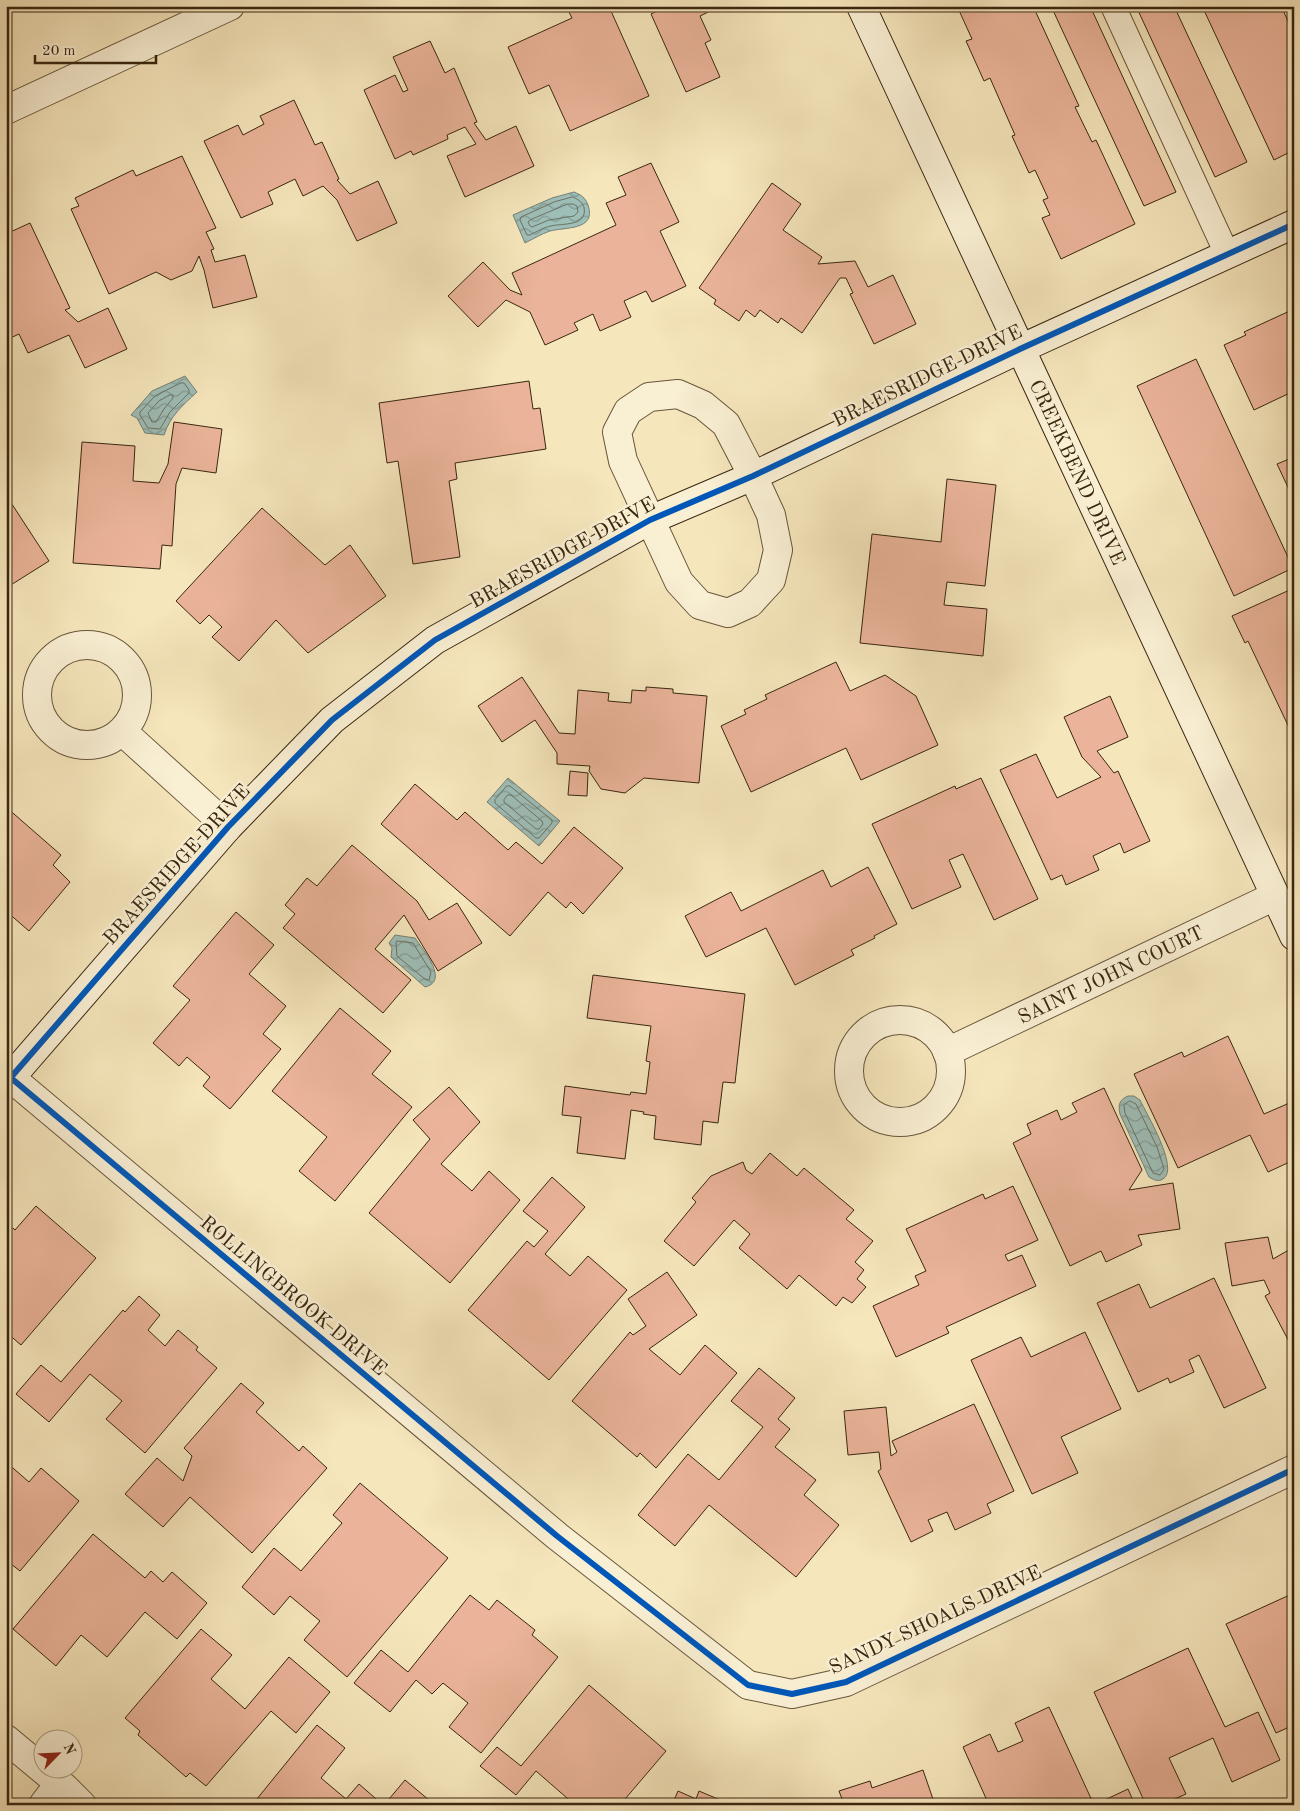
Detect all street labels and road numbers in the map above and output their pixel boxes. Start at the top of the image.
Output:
street label: BRAESRIDGE DRIVE [830,322,1026,431]
street label: CREEKBEND DRIVE [1024,377,1128,569]
street label: BRAESRIDGE DRIVE [467,495,659,613]
street label: BRAESRIDGE DRIVE [100,781,255,949]
street label: SAINT JOHN COURT [1015,923,1207,1029]
street label: ROLLINGBROOK DRIVE [196,1213,390,1380]
street label: SANDY SHOALS DRIVE [826,1563,1045,1679]

